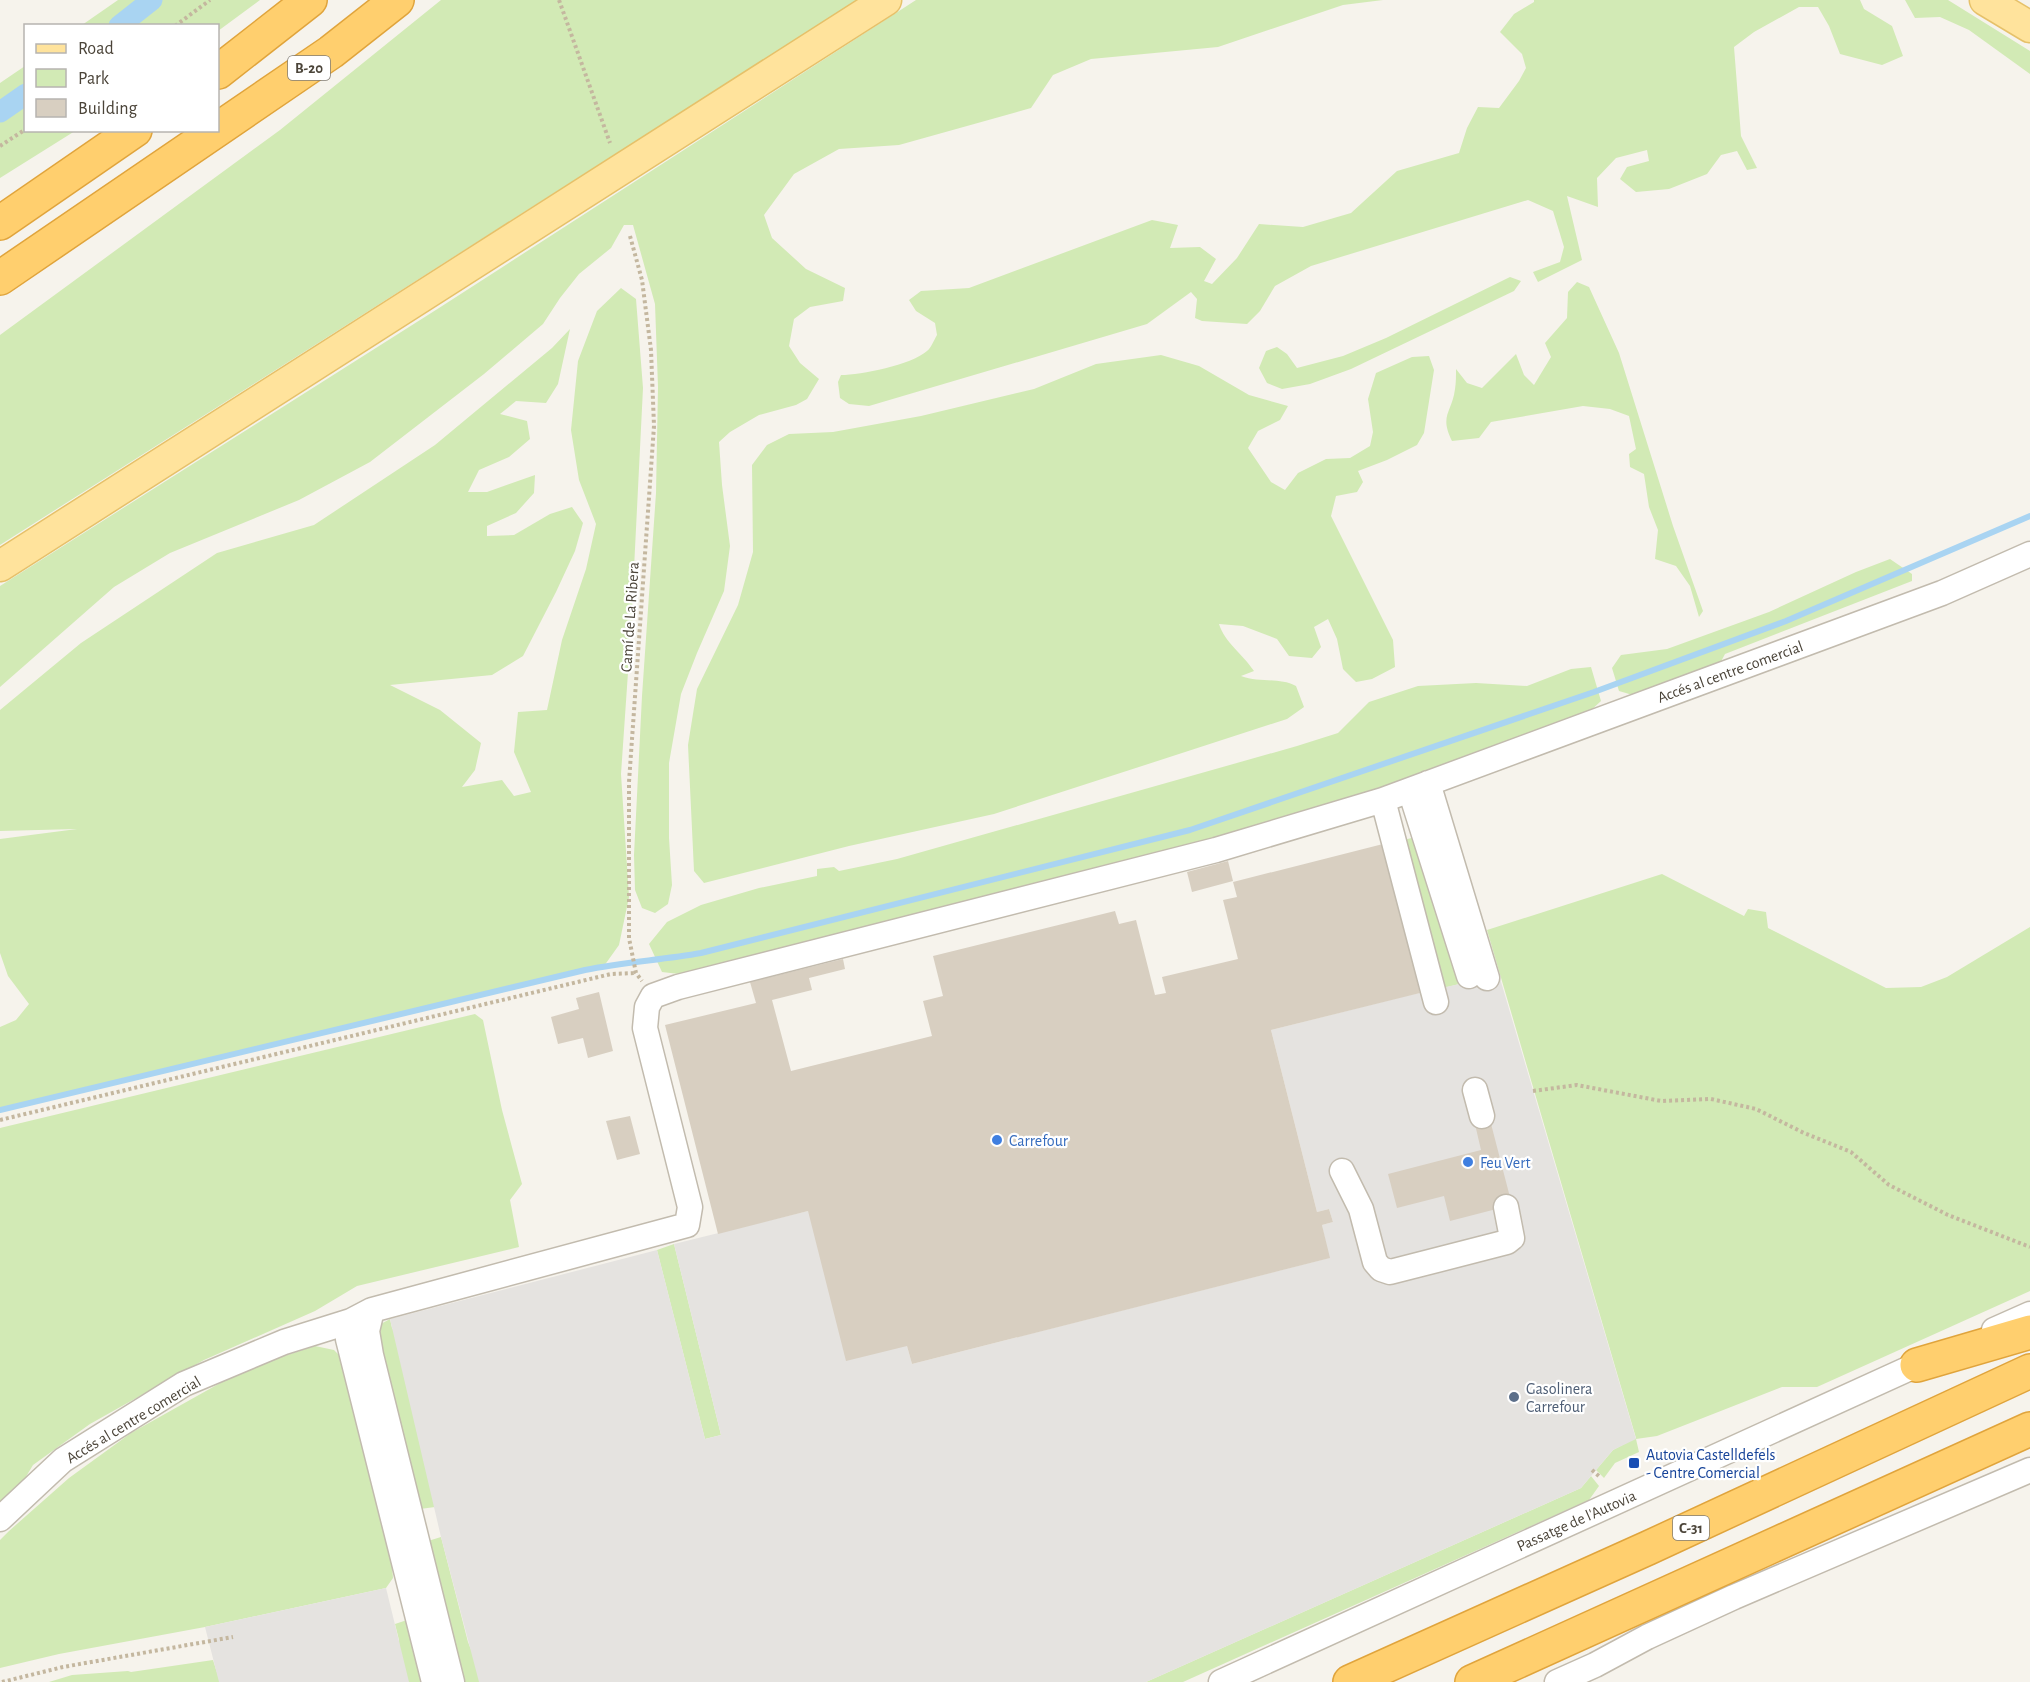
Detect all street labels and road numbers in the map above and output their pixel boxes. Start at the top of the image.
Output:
road number: B-20 [288,56,330,80]
street label: Camí de La Ribera [618,561,642,673]
street label: Accés al centre comercial [1655,638,1805,706]
street label: Accés al centre comercial [63,1373,204,1466]
street label: Passatge de l'Autovia [1514,1487,1638,1554]
road number: C-31 [1673,1516,1709,1540]

